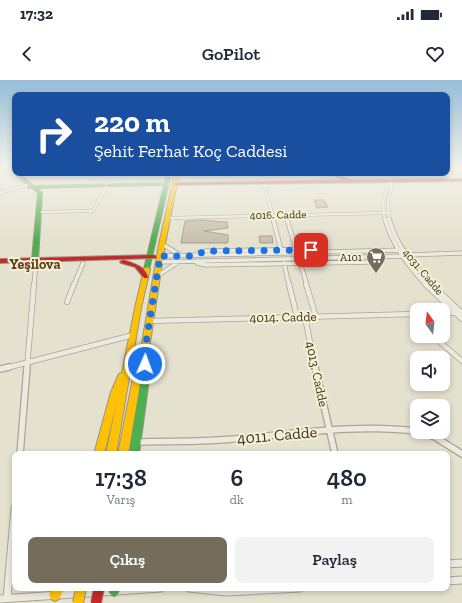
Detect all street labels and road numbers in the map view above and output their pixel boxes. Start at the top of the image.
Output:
street label: 4016. Cadde [250,208,306,222]
street label: 4031. Cadde [400,246,446,298]
street label: 4014. Cadde [249,309,317,325]
street label: 4013. Cadde [303,340,331,408]
street label: 4011. Cadde [236,422,318,448]

